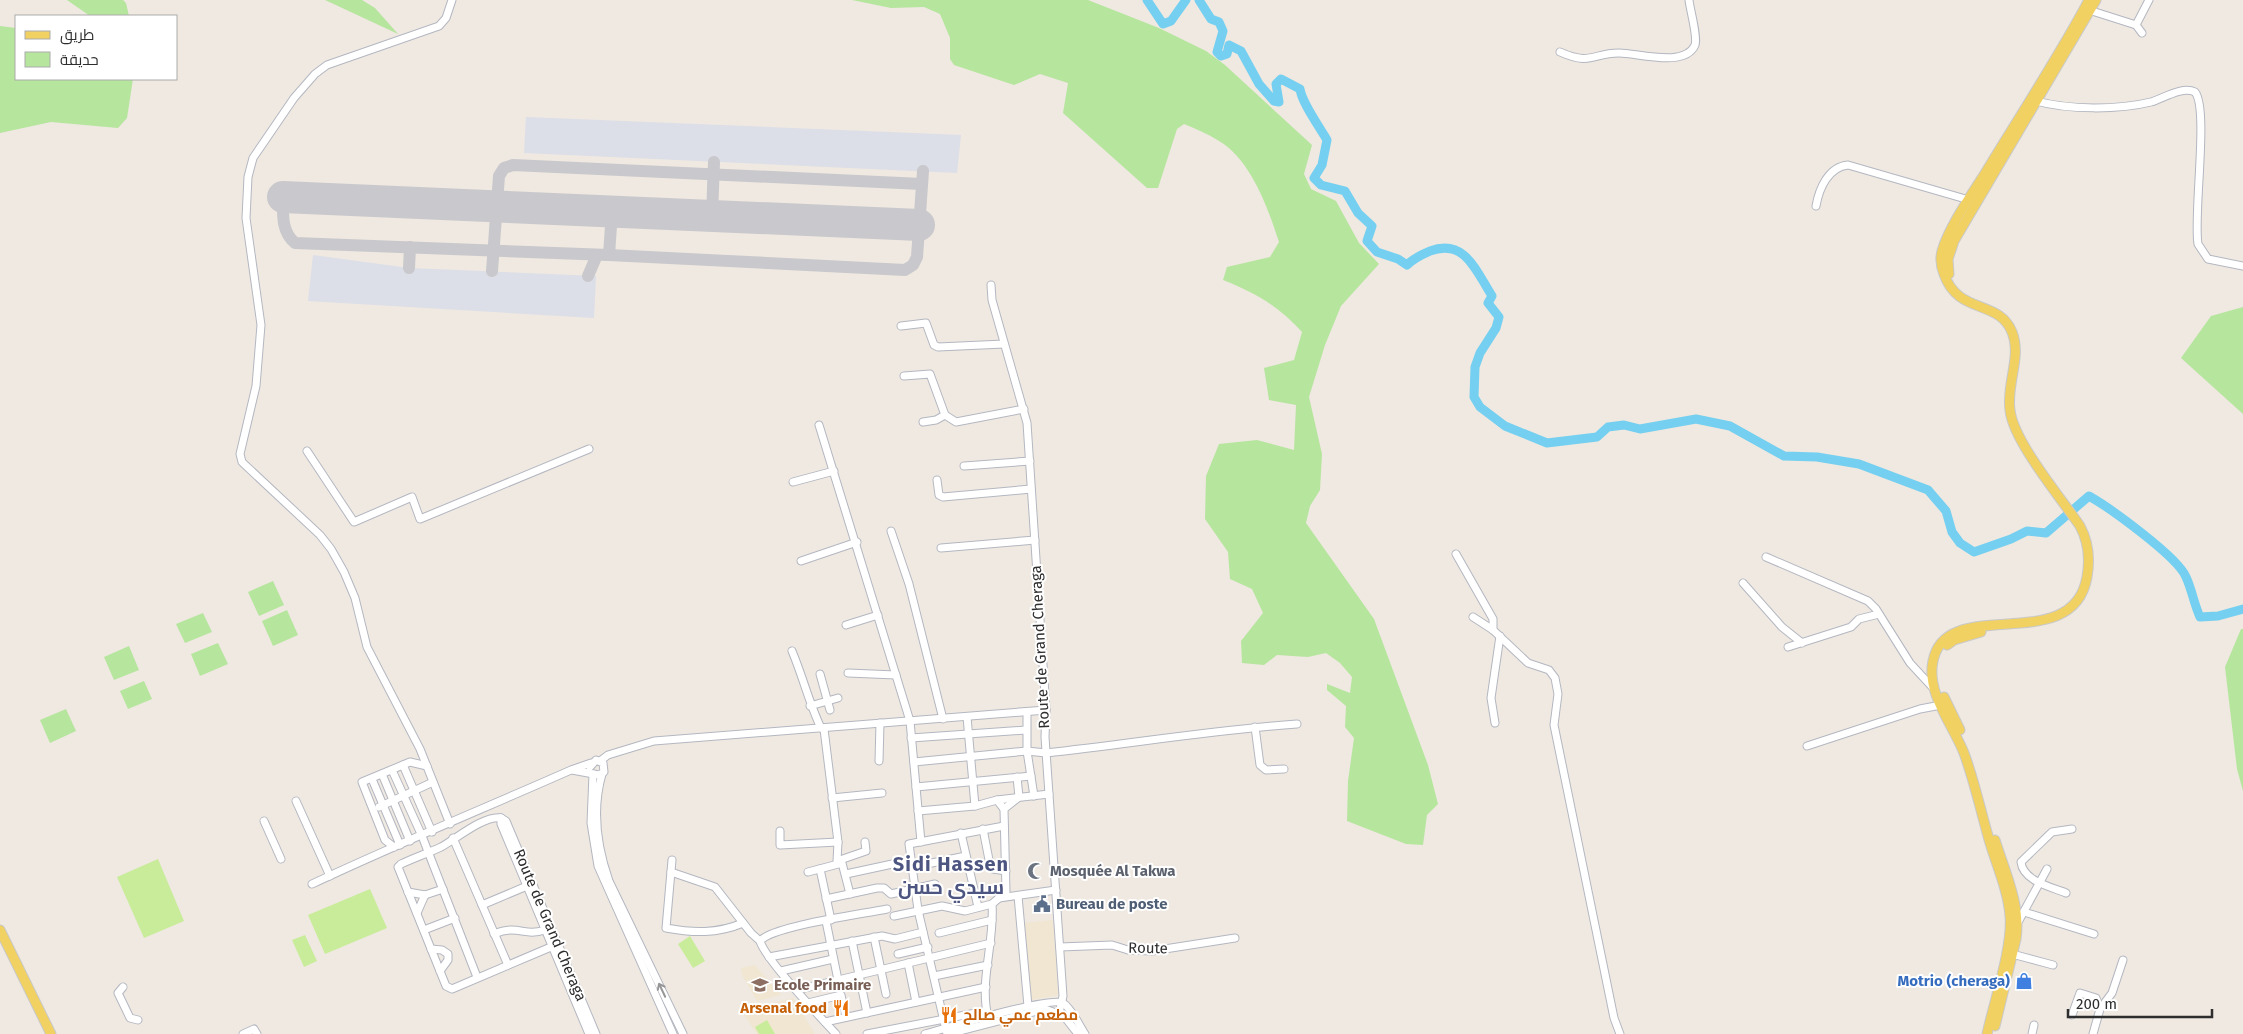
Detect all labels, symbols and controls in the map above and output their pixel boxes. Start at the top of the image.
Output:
legend [15,15,178,80]
text: طريق [60,26,94,45]
text: حديقة [60,51,99,69]
street label: Route de Grand Cheraga [1027,565,1053,729]
street label: Route de Grand Cheraga [510,846,590,1004]
district label: Sidi Hassen سيدي حسن [893,852,1009,903]
mosque icon: Mosquée Al Takwa [1026,861,1046,881]
place label: Mosquée Al Takwa [1050,862,1175,880]
public building icon: Bureau de poste [1032,894,1052,914]
place label: Bureau de poste [1056,895,1167,913]
street label: Route [1128,939,1168,957]
shop icon: Motrio (cheraga) [2014,971,2034,991]
place label: Motrio (cheraga) [1898,972,2010,990]
school or university icon: Ecole Primaire [750,975,770,995]
place label: Ecole Primaire [774,976,871,994]
one-way arrow [656,983,666,998]
scale bar [2068,986,2212,1018]
text: 200 m [2076,995,2117,1013]
restaurant icon: Arsenal food [831,998,851,1018]
place label: Arsenal food [739,999,827,1017]
restaurant icon: مطعم عمي صالح [939,1005,959,1025]
place label: مطعم عمي صالح [963,1006,1078,1027]

